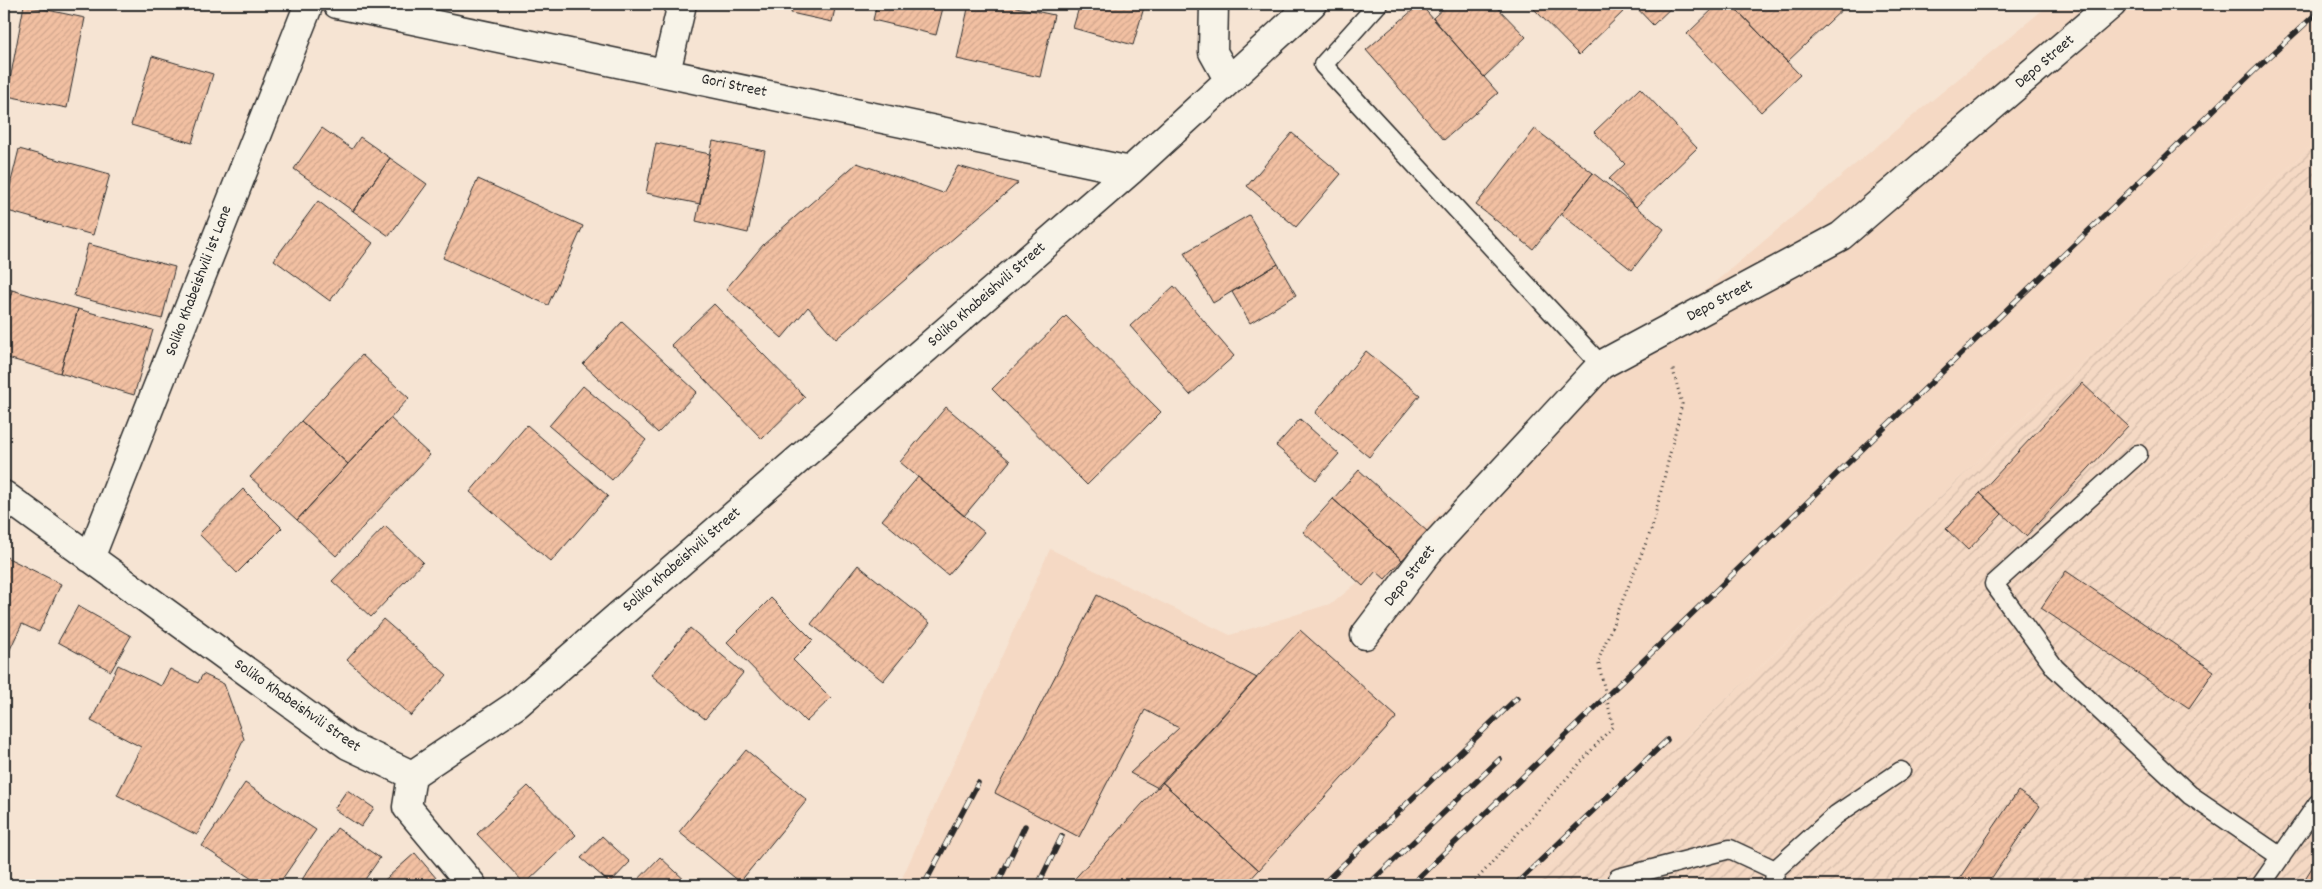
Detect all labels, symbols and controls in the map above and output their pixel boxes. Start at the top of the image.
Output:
street label: Depo Street [2010,30,2080,94]
street label: Gori Street [699,68,769,104]
street label: Soliko Khabeishvili 1st Lane [160,202,238,360]
street label: Soliko Khabeishvili Street [923,237,1051,353]
street label: Depo Street [1683,274,1757,328]
street label: Soliko Khabeishvili Street [618,502,746,618]
street label: Depo Street [1379,540,1441,612]
street label: Soliko Khabeishvili Street [229,653,365,759]

